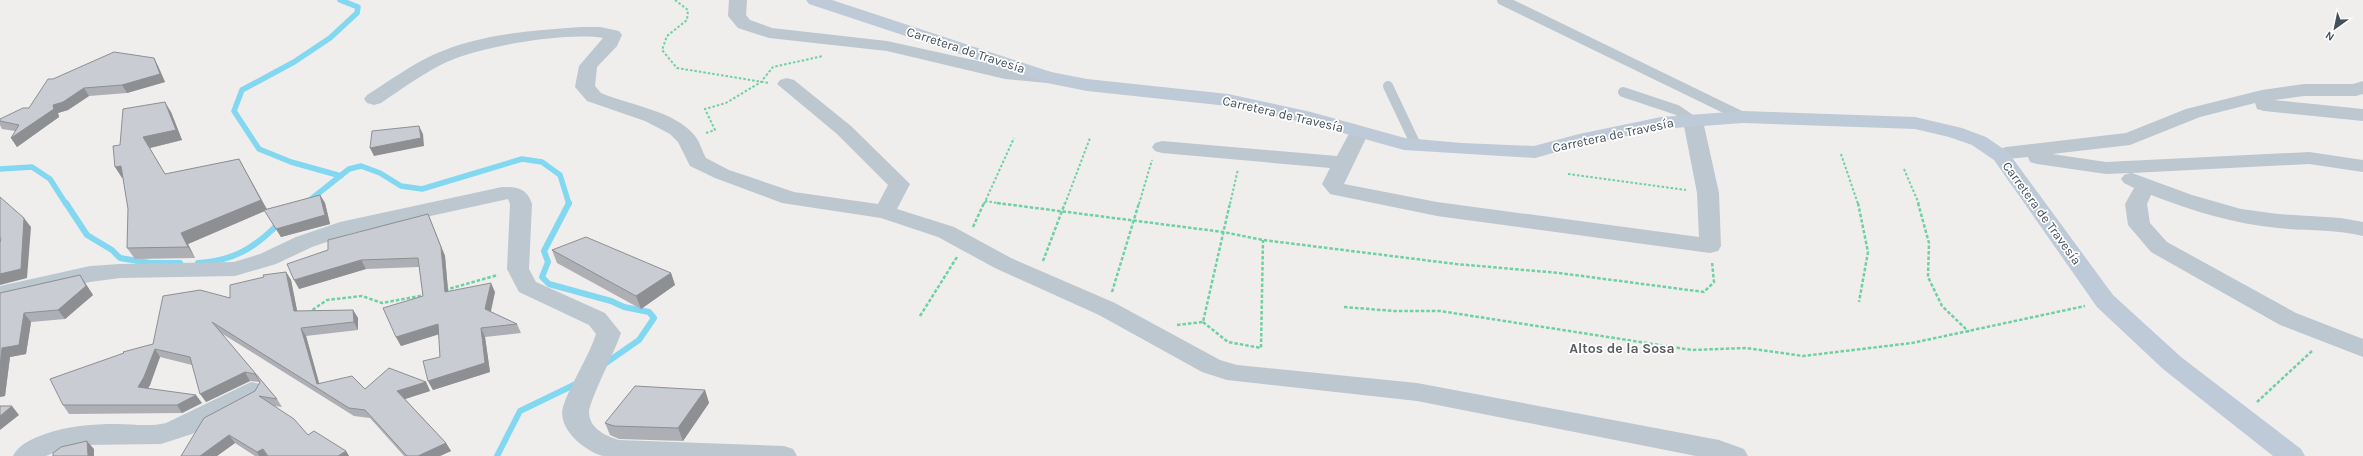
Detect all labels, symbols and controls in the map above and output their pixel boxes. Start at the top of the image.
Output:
north arrow [2315,8,2355,48]
street label: Carretera de Travesía [905,24,1027,76]
text: N [2323,28,2337,44]
street label: Carretera de Travesía [1221,93,1345,135]
street label: Carretera de Travesía [1551,115,1675,155]
street label: Carretera de Travesía [2000,159,2084,267]
district label: Altos de la Sosa [1569,340,1675,357]

